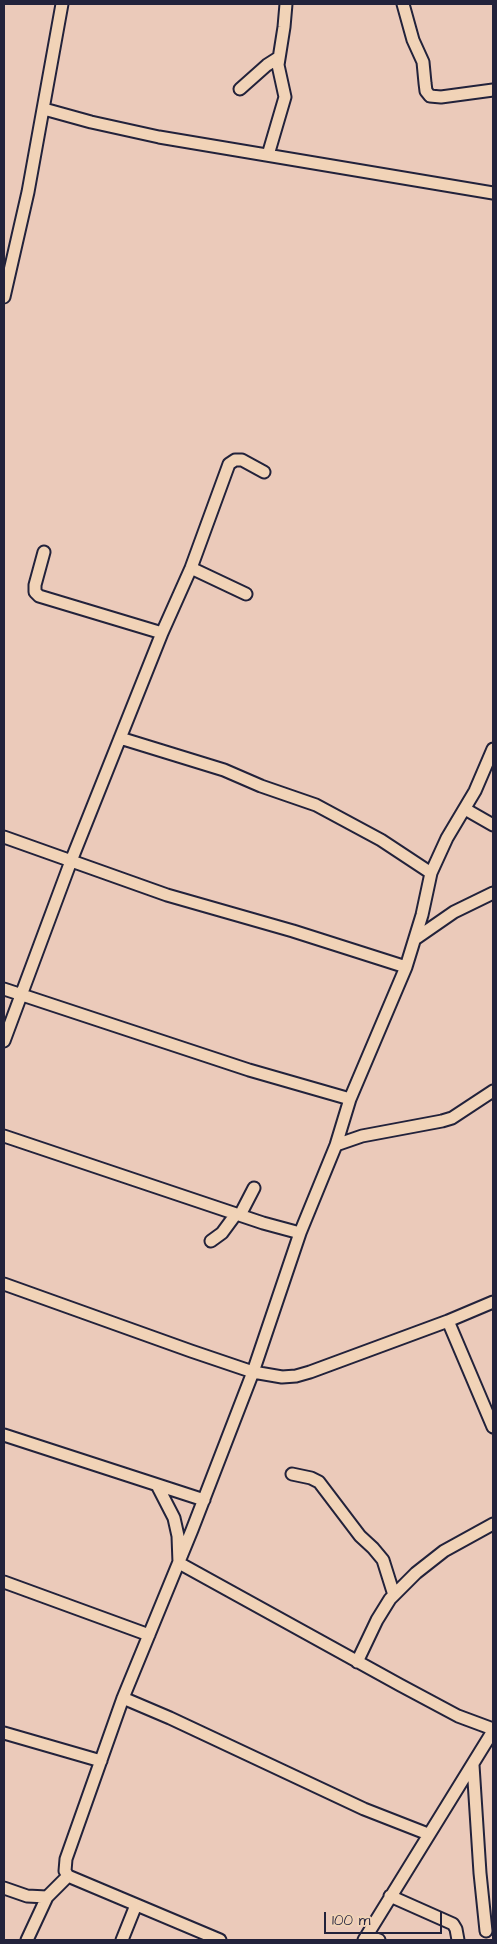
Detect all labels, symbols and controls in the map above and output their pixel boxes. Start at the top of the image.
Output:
scale bar [327,1902,444,1934]
text: 100 m [332,1910,371,1931]

